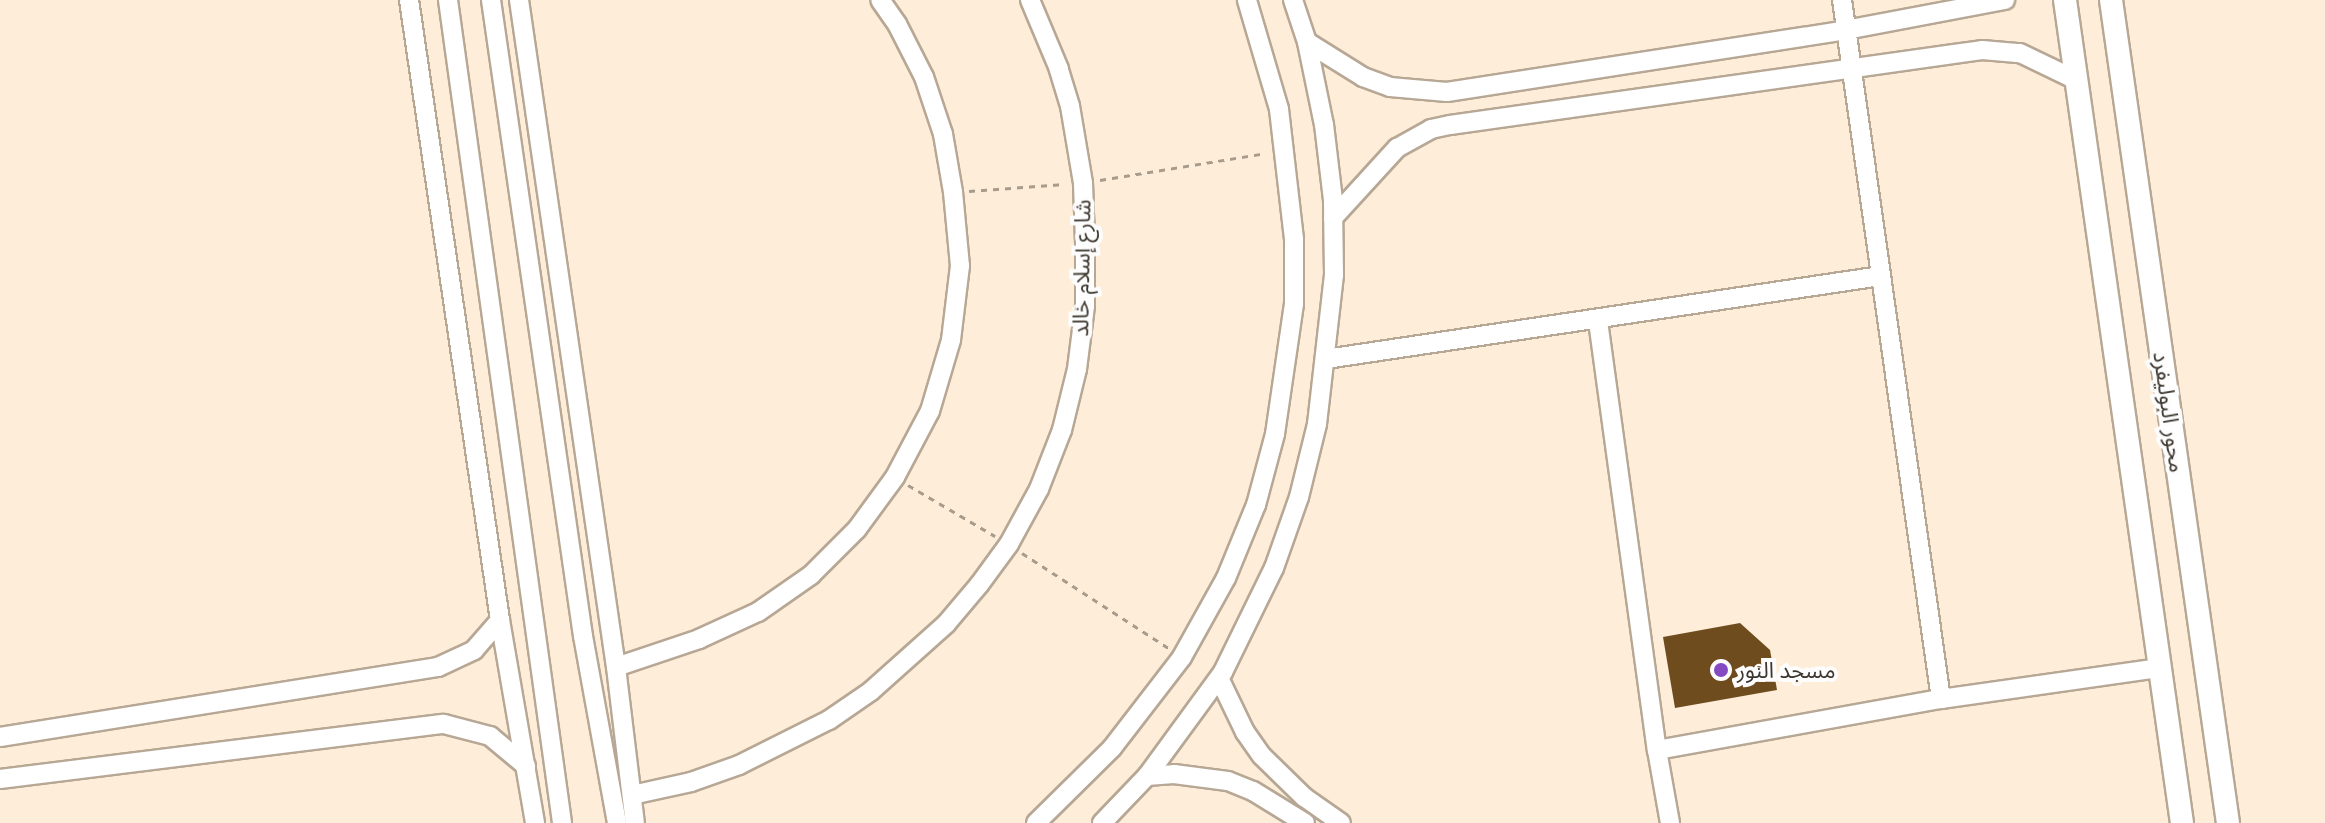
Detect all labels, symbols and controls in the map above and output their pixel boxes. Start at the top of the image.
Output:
street label: شارع إسلام خالد [1067,199,1095,337]
street label: محور البوليفرد [2148,350,2192,474]
place label: مسجد النور [1737,657,1836,683]
marker: مسجد النور [1712,661,1730,679]

